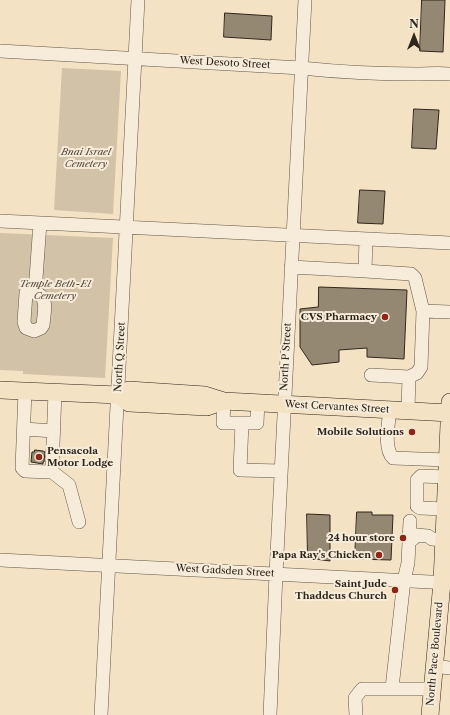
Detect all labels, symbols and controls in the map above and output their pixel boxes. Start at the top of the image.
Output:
north arrow [394,16,434,56]
text: N [409,17,419,31]
street label: West Desoto Street [179,55,271,71]
park label: Bnai Israel Cemetery [61,146,111,170]
park label: Temple Beth-El Cemetery [19,278,91,302]
place label: CVS Pharmacy [301,311,377,323]
marker: CVS Pharmacy [380,312,390,322]
street label: North Q Street [112,322,128,392]
street label: North P Street [278,323,294,391]
street label: West Cervantes Street [284,398,390,416]
place label: Mobile Solutions [317,426,404,438]
marker: Mobile Solutions [407,427,417,437]
place label: Pensacola Motor Lodge [47,445,113,468]
marker: Pensacola Motor Lodge [34,452,44,462]
place label: 24 hour store [328,532,395,544]
marker: 24 hour store [398,533,408,543]
place label: Papa Ray's Chicken [272,549,371,561]
marker: Papa Ray's Chicken [374,550,384,560]
street label: West Gadsden Street [175,562,275,580]
place label: Saint Jude Thaddeus Church [295,578,387,602]
marker: Saint Jude Thaddeus Church [390,585,400,595]
street label: North Pace Boulevard [424,602,446,706]

